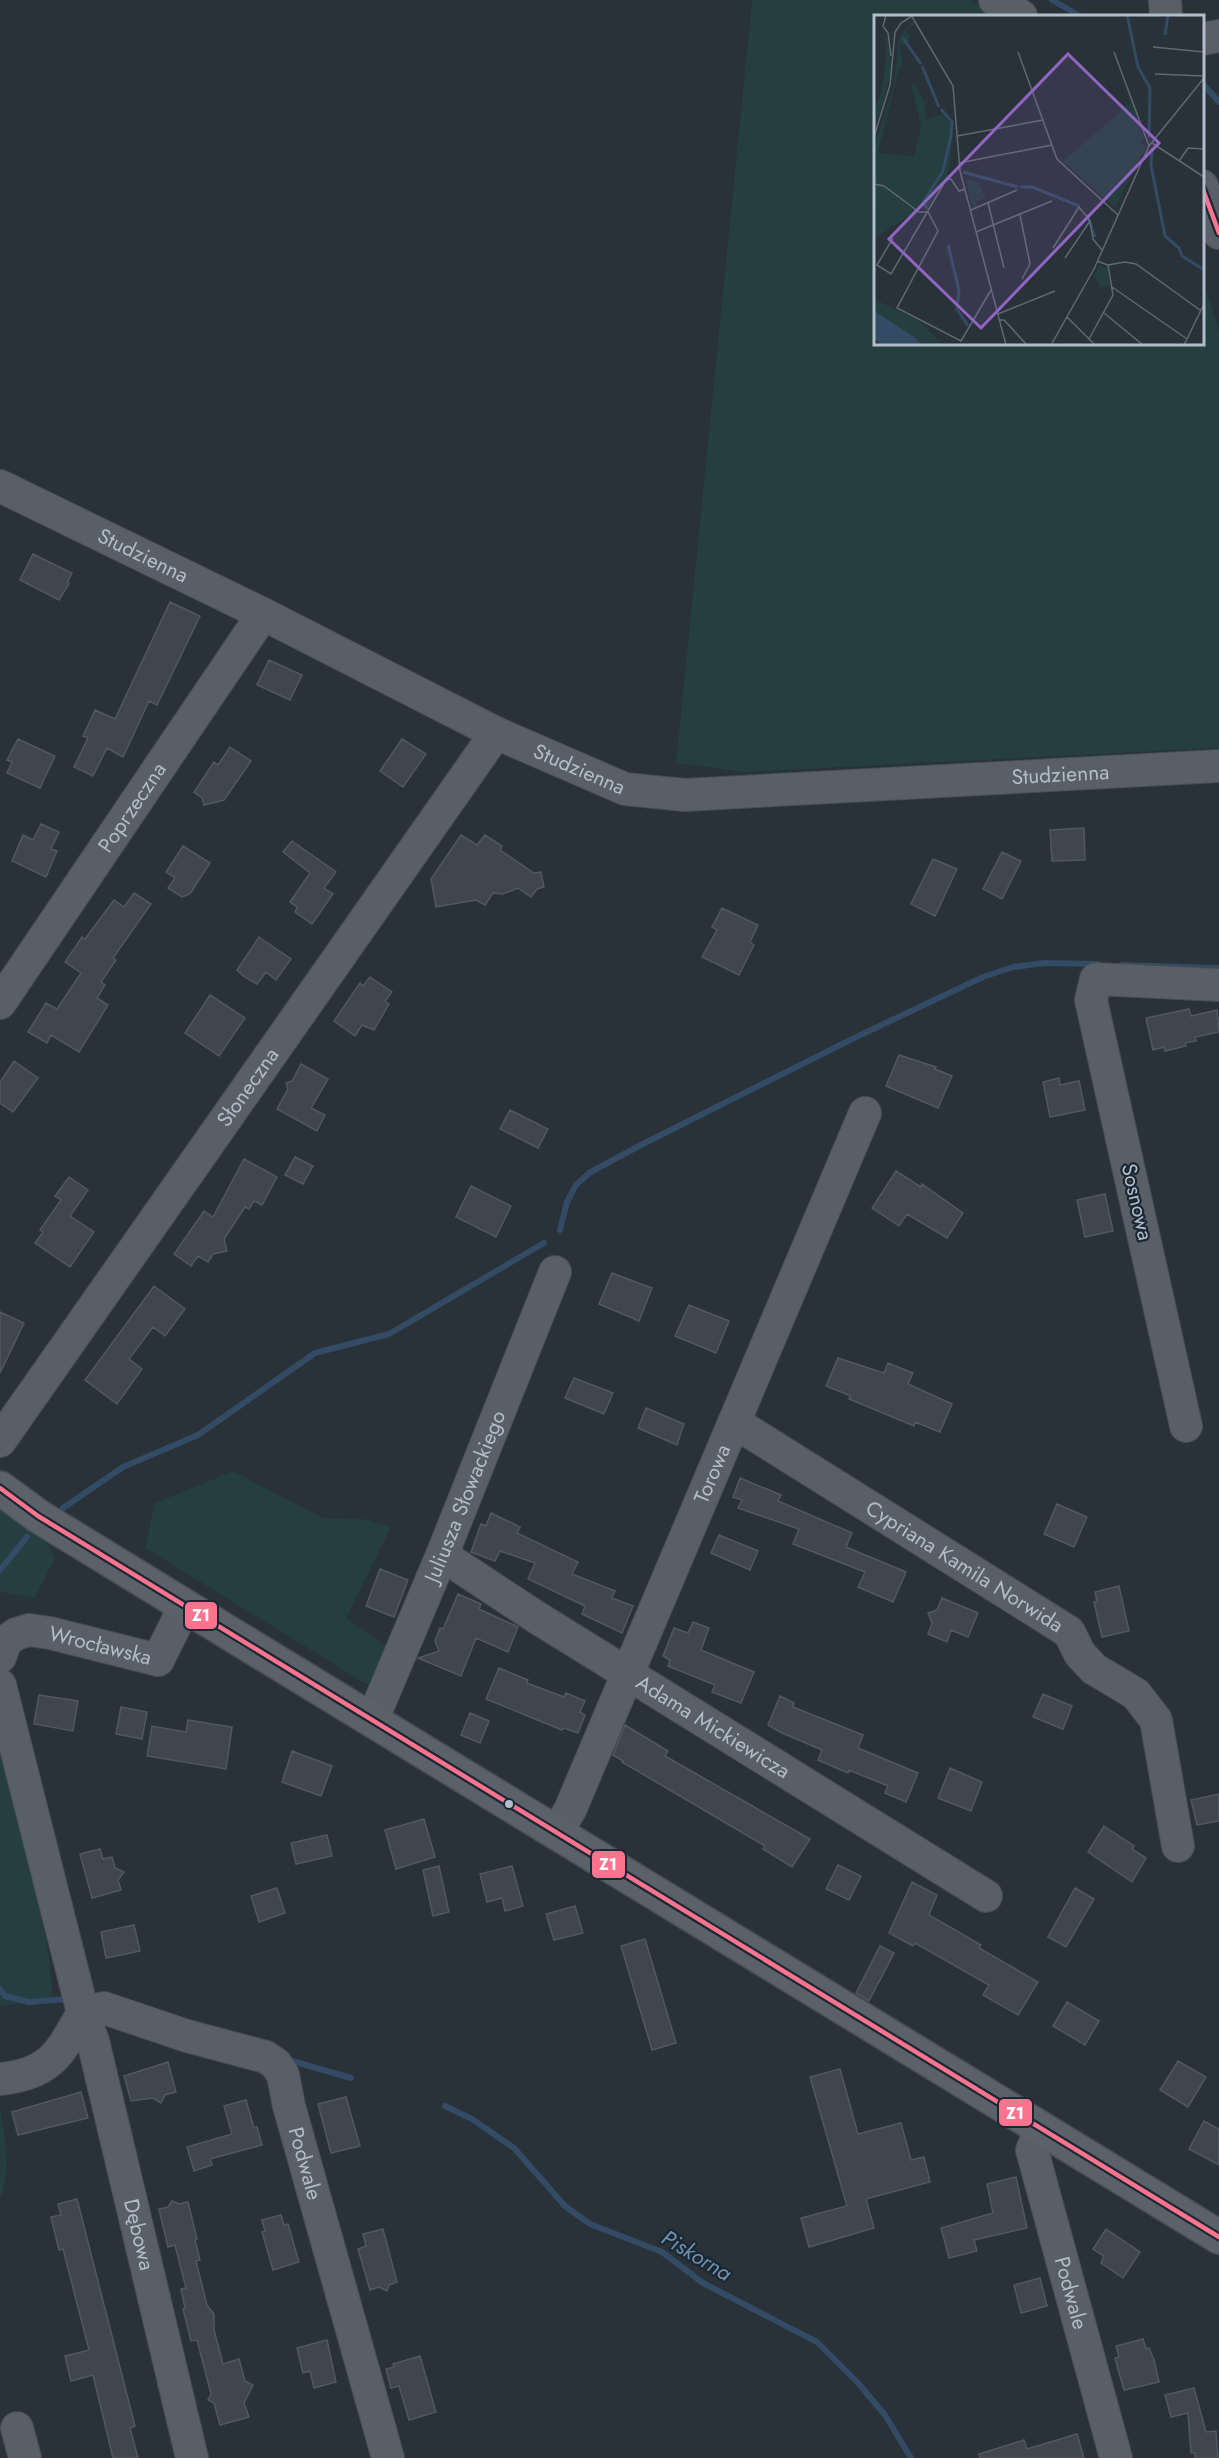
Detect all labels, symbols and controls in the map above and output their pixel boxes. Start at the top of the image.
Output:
inset map [874,15,1204,345]
street label: Studzienna [92,521,193,590]
street label: Studzienna [529,736,630,802]
street label: Poprzeczna [91,756,174,859]
street label: Studzienna [1011,757,1110,792]
street label: Słoneczna [210,1041,286,1133]
street label: Sosnowa [1114,1161,1160,1243]
street label: Juliusza Słowackiego [416,1406,513,1590]
street label: Torowa [686,1440,738,1508]
street label: Cypriana Kamila Norwida [860,1493,1069,1640]
line badge: Z1 [184,1601,218,1630]
text: Z1 [192,1604,210,1627]
street label: Wrocławska [46,1618,155,1673]
street label: Adama Mickiewicza [630,1668,796,1786]
unlabelled marker [503,1798,515,1810]
line badge: Z1 [591,1850,626,1879]
text: Z1 [599,1853,617,1876]
line badge: Z1 [998,2098,1033,2127]
text: Z1 [1006,2102,1024,2125]
street label: Podwale [281,2124,330,2204]
street label: Dębowa [116,2196,162,2273]
water label: Piskorna [656,2221,738,2289]
street label: Podwale [1047,2253,1095,2333]

